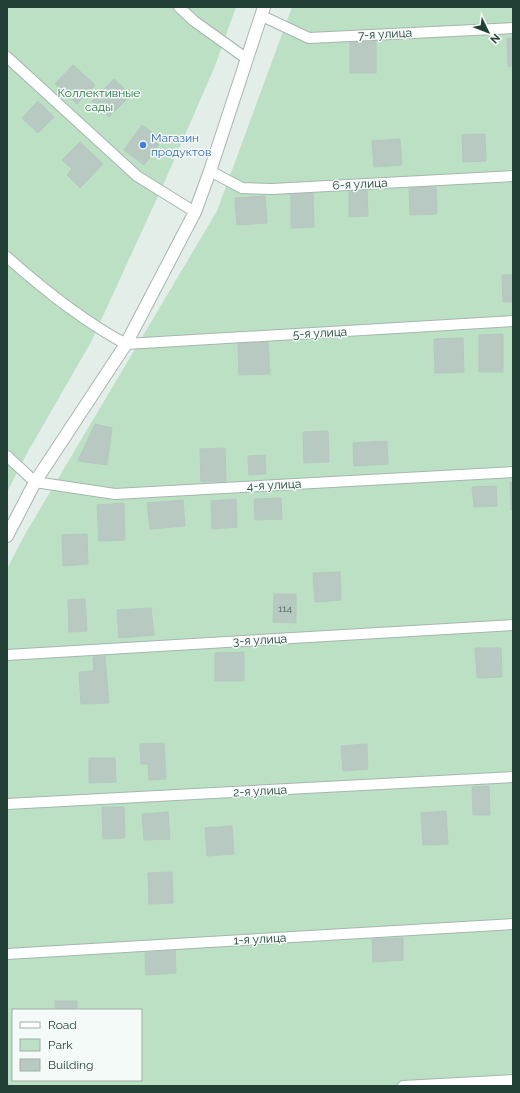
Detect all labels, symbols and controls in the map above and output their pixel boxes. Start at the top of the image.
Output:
north arrow [468,12,508,52]
street label: 7-я улица [358,26,412,42]
text: N [487,31,503,46]
park label: Коллективные сады [58,86,140,114]
place label: Магазин продуктов [151,131,211,159]
marker: Магазин продуктов [138,140,148,150]
street label: 6-я улица [332,176,388,192]
street label: 5-я улица [292,325,348,341]
street label: 4-я улица [246,477,302,493]
house number: 114 [278,603,293,614]
street label: 3-я улица [232,632,288,648]
street label: 2-я улица [233,783,287,799]
street label: 1-я улица [233,931,287,947]
legend [12,1009,142,1081]
text: Road [48,1018,77,1032]
text: Park [48,1038,73,1052]
text: Building [48,1058,94,1072]

